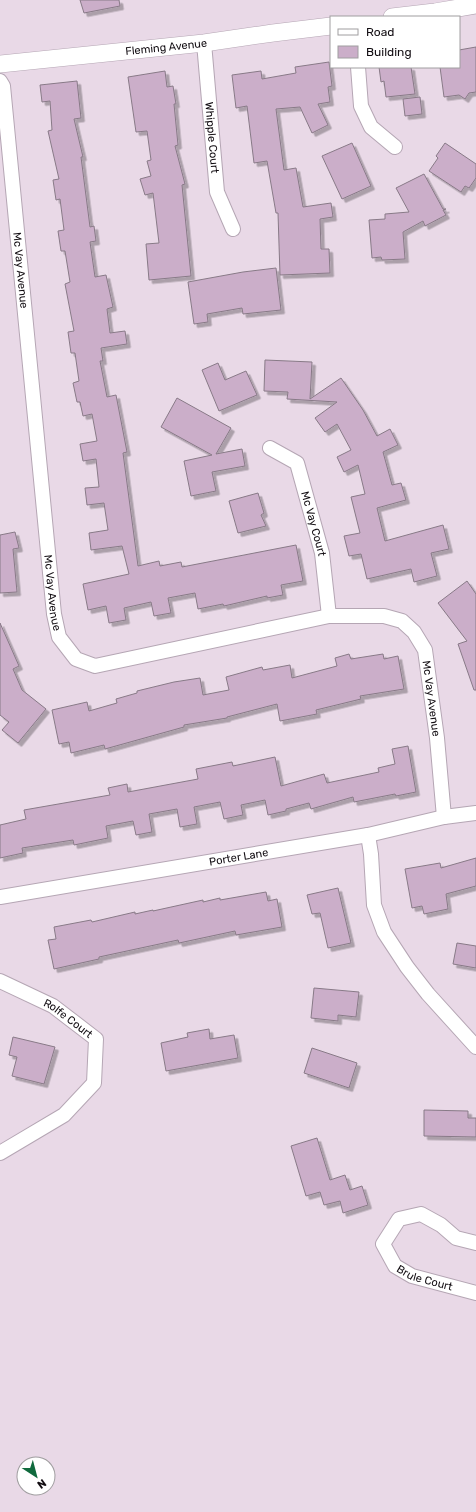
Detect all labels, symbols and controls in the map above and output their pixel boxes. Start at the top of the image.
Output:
legend [330,16,460,68]
text: Road [366,25,394,39]
street label: Fleming Avenue [125,36,208,58]
text: Building [366,45,412,59]
street label: Whipple Court [203,101,222,175]
street label: Mc Vay Avenue [11,232,31,309]
street label: Mc Vay Court [299,490,329,558]
street label: Mc Vay Avenue [42,554,64,632]
street label: Mc Vay Avenue [420,660,443,737]
street label: Porter Lane [208,845,269,868]
street label: Rolfe Court [42,996,96,1041]
street label: Brule Court [394,1262,455,1293]
north arrow [16,1456,56,1496]
text: N [34,1476,49,1491]

